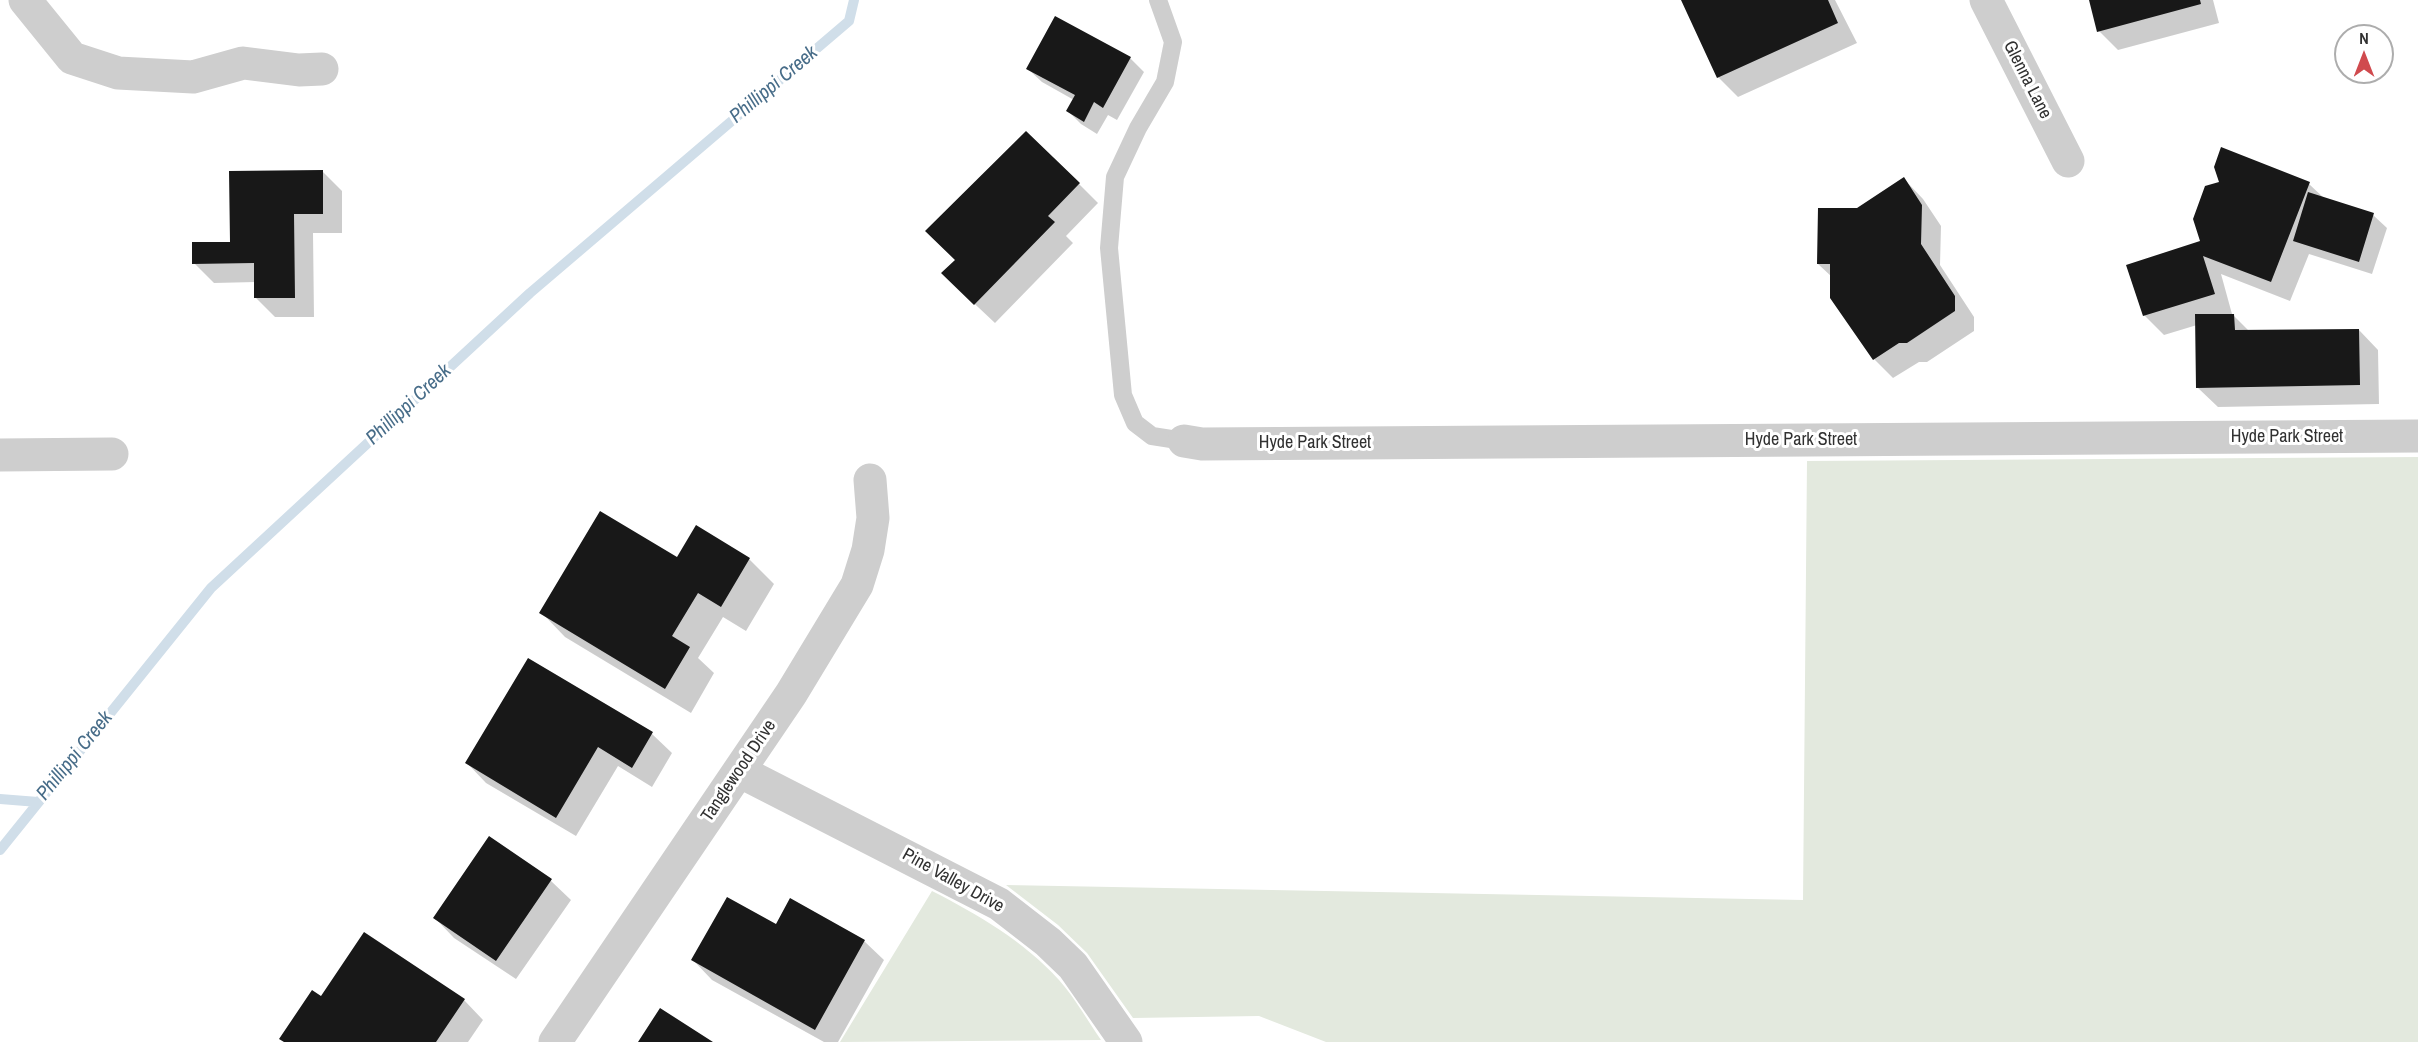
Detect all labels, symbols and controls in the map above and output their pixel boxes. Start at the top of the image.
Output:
north arrow [2334,24,2394,84]
text: N [2359,27,2369,49]
street label: Glenna Lane [1998,37,2056,123]
water label: Phillippi Creek [725,41,823,129]
water label: Phillippi Creek [361,360,457,450]
street label: Hyde Park Street [2231,426,2343,448]
street label: Hyde Park Street [1745,429,1857,451]
street label: Hyde Park Street [1259,432,1371,454]
water label: Phillippi Creek [32,707,118,805]
street label: Tanglewood Drive [697,716,781,826]
street label: Pine Valley Drive [898,844,1008,918]

